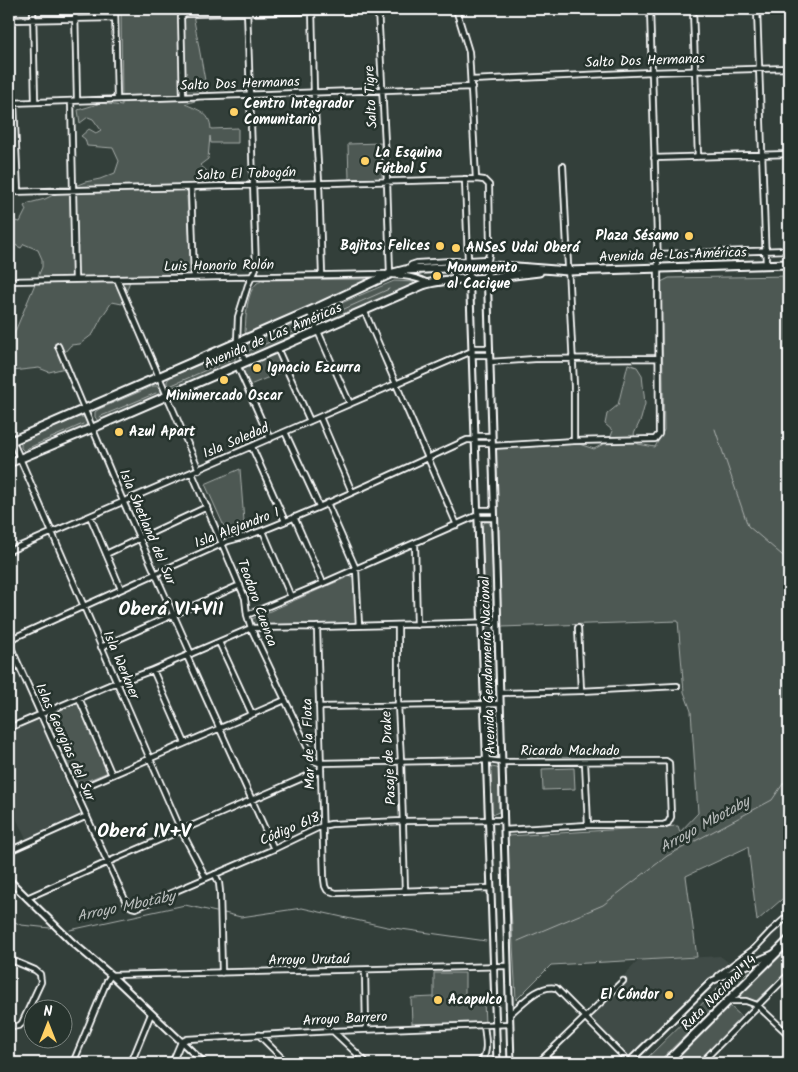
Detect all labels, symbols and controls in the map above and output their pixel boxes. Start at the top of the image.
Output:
street label: Salto Dos Hermanas [585,48,705,74]
street label: Salto Tigre [358,64,384,129]
street label: Salto Dos Hermanas [180,71,300,97]
place label: Centro Integrador Comunitario [244,93,354,131]
marker: Centro Integrador Comunitario [228,106,240,118]
place label: La Esquina Fútbol 5 [375,142,442,180]
marker: La Esquina Fútbol 5 [359,155,371,167]
street label: Salto El Tobogán [195,161,297,187]
place label: Plaza Sésamo [596,225,680,247]
marker: Plaza Sésamo [683,230,695,242]
place label: Bajitos Felices [340,235,430,257]
place label: ANSeS Udai Oberá [466,237,581,259]
marker: Bajitos Felices [434,240,446,252]
street label: Avenida de Las Américas [599,241,747,269]
marker: ANSeS Udai Oberá [450,242,462,254]
street label: Luis Honorio Rolón [164,254,274,278]
place label: Monumento al Cacique [447,257,518,295]
marker: Monumento al Cacique [431,270,443,282]
street label: Avenida de Las Américas [201,297,345,375]
place label: Ignacio Ezcurra [267,357,361,379]
marker: Ignacio Ezcurra [251,362,263,374]
marker: Minimercado Oscar [218,374,230,386]
place label: Minimercado Oscar [166,385,283,407]
street label: Isla Soledad [199,417,273,465]
place label: Azul Apart [129,421,196,443]
marker: Azul Apart [113,426,125,438]
street label: Isla Shetland del Sur [113,466,182,590]
street label: Isla Alejandro I [191,502,283,554]
street label: Teodoro Cuenca [231,556,283,650]
street label: Avenida Gendarmería Nacional [474,575,502,754]
district label: Oberá VI+VII [118,595,224,625]
street label: Isla Werkner [97,627,146,704]
street label: Islas Georgias del Sur [29,680,101,806]
street label: Mar de la Flota [296,698,322,790]
street label: Pasaje de Drake [376,710,402,806]
street label: Ricardo Machado [520,740,620,762]
water label: Arroyo Mbotaby [655,789,756,860]
street label: Código 618 [256,806,324,852]
district label: Oberá IV+V [97,817,193,847]
water label: Arroyo Mbotaby [75,884,179,929]
street label: Arroyo Urutaú [268,948,350,972]
street label: Ruta Nacional 14 [676,950,762,1036]
place label: El Cóndor [600,984,660,1006]
place label: Acapulco [448,989,503,1011]
marker: El Cóndor [663,989,675,1001]
marker: Acapulco [432,994,444,1006]
north arrow [22,1000,72,1050]
text: N [44,1001,53,1023]
street label: Arroyo Barrero [302,1006,388,1032]

